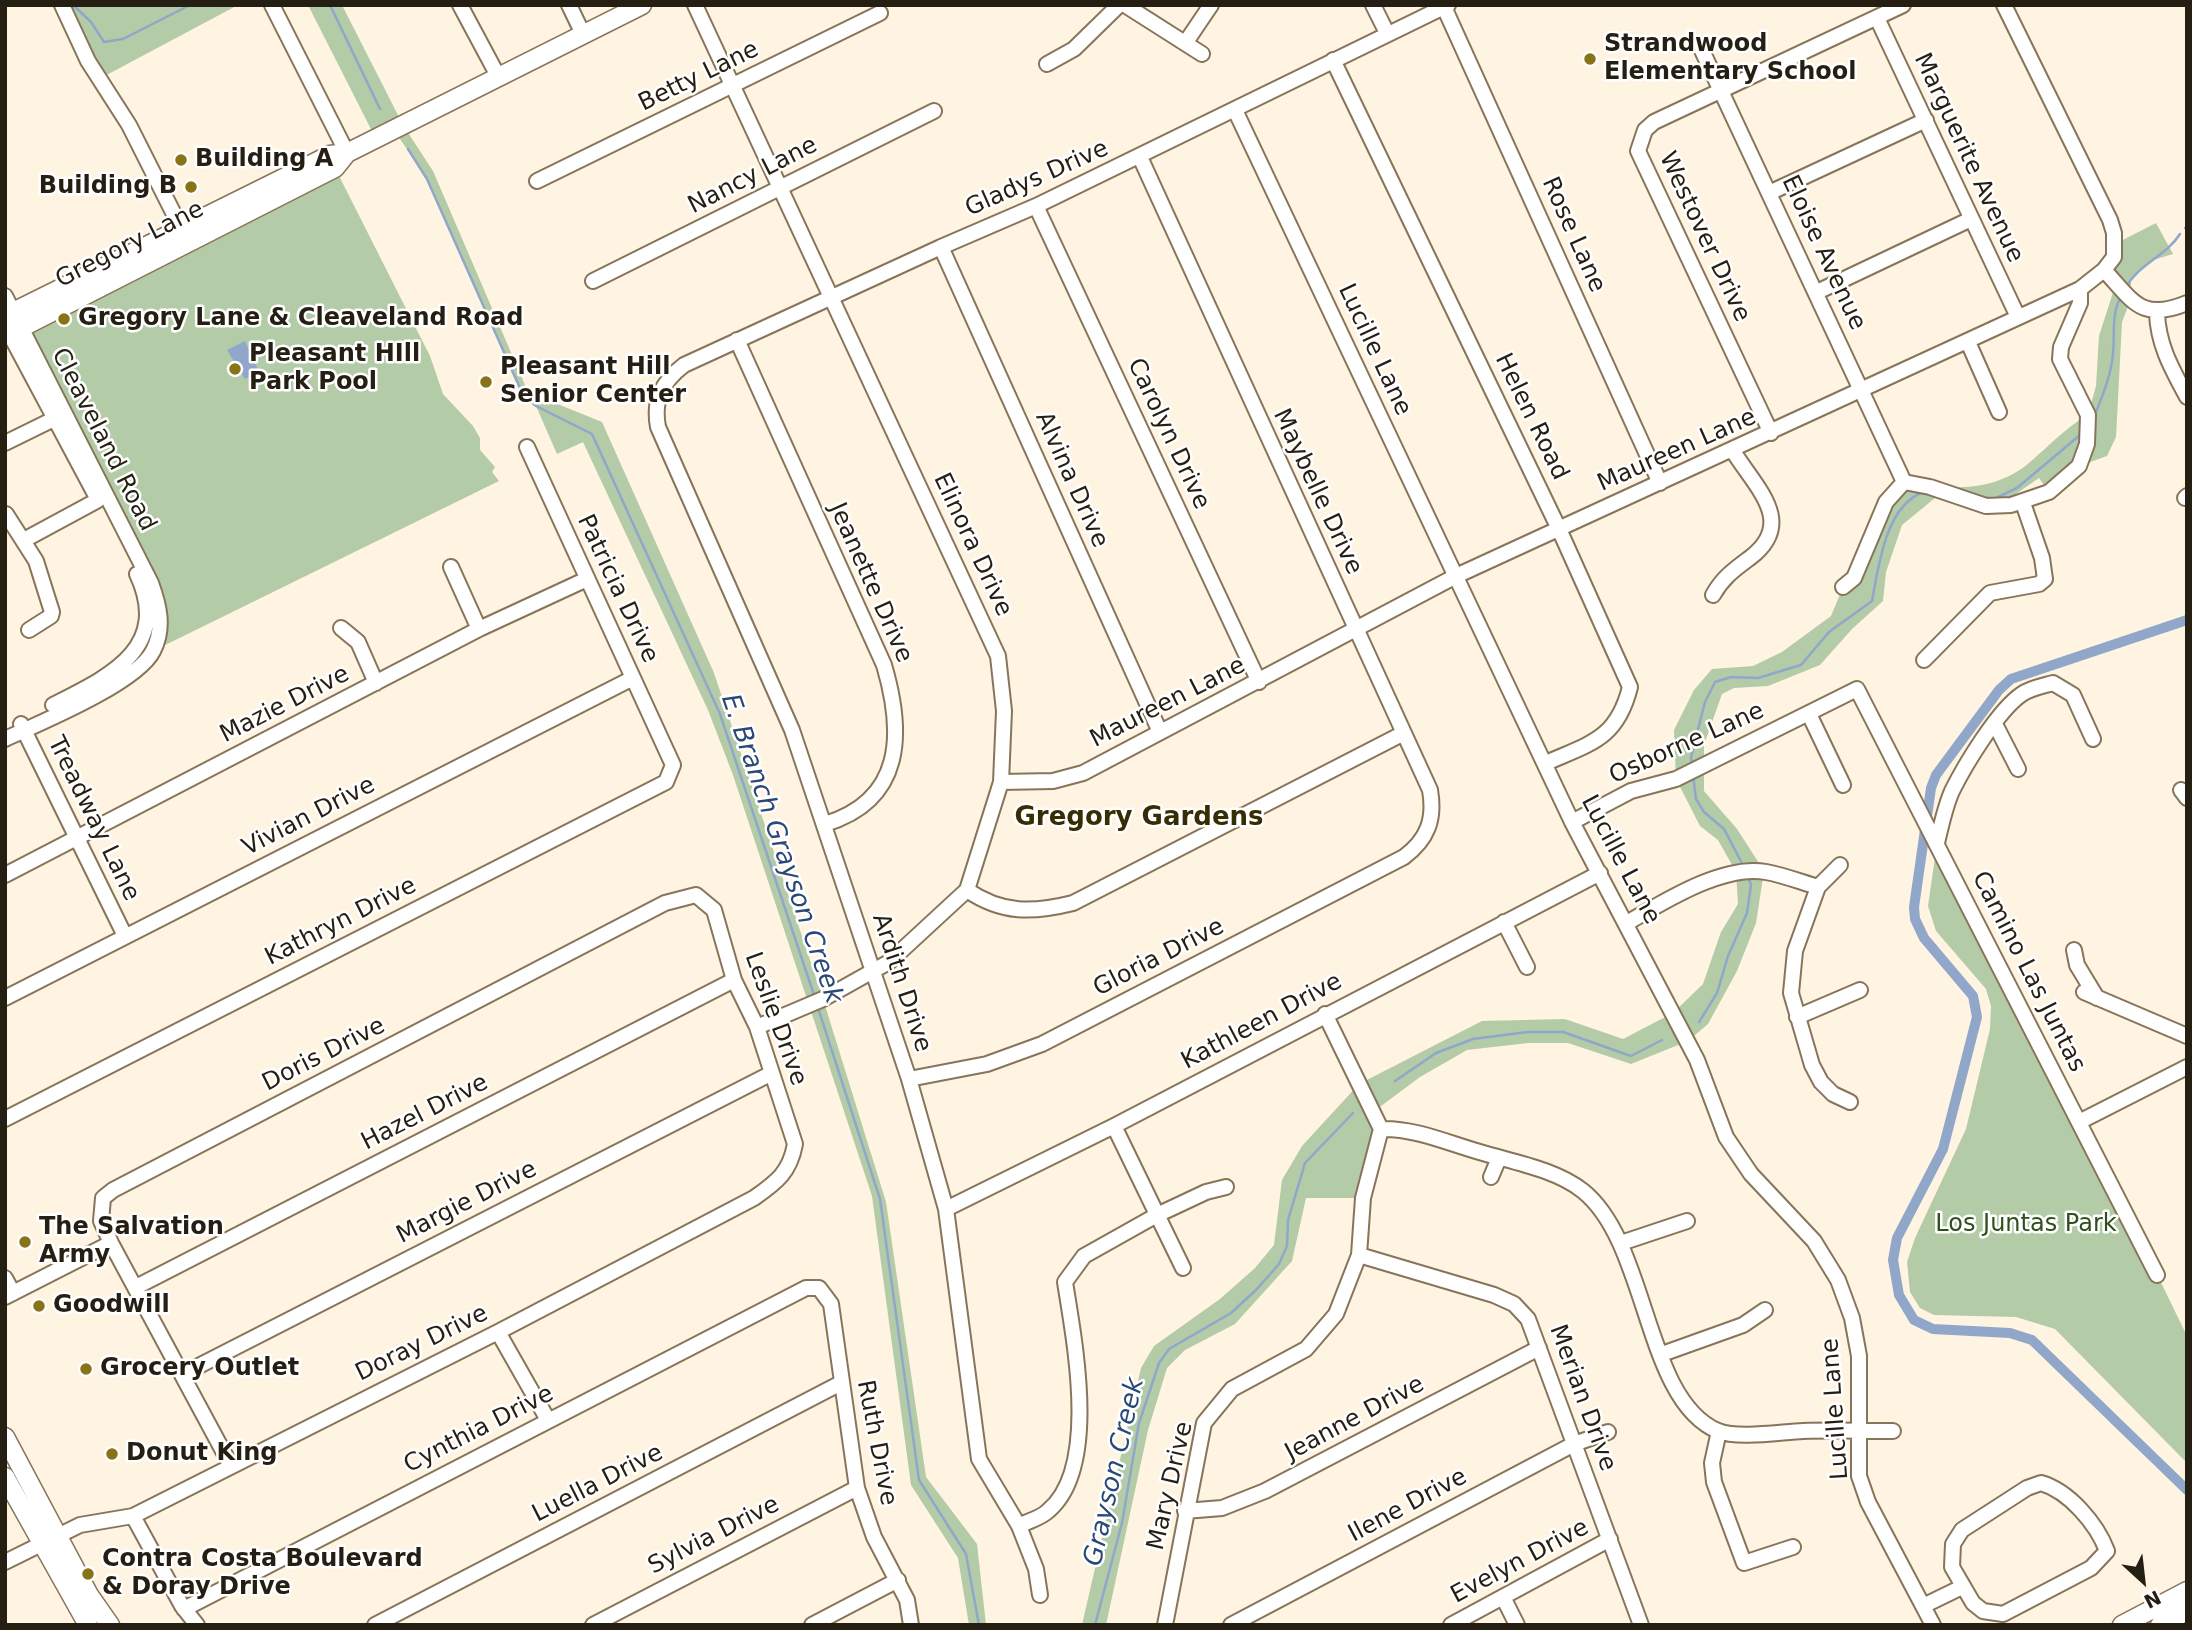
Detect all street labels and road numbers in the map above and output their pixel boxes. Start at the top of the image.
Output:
street label: Betty Lane [634,36,764,118]
street label: Marguerite Avenue [1907,49,2029,267]
street label: Nancy Lane [684,131,822,221]
street label: Gladys Drive [961,135,1113,223]
street label: Westover Drive [1652,147,1756,327]
street label: Eloise Avenue [1775,171,1871,335]
street label: Rose Lane [1535,173,1611,297]
street label: Gregory Lane [51,195,209,295]
street label: Lucille Lane [1331,280,1417,420]
street label: Cleaveland Road [44,344,162,536]
street label: Helen Road [1488,349,1574,485]
street label: Carolyn Drive [1120,354,1216,514]
street label: Maureen Lane [1593,403,1761,499]
street label: Maybelle Drive [1266,405,1368,579]
street label: Alvina Drive [1028,408,1114,552]
street label: Elinora Drive [926,469,1018,621]
street label: Jeanette Drive [822,499,918,667]
street label: Patricia Drive [570,510,664,668]
street label: Maureen Lane [1086,651,1250,755]
street label: Mazie Drive [216,660,354,750]
street label: Osborne Lane [1605,697,1769,791]
street label: Treadway Lane [41,732,145,906]
street label: Vivian Drive [238,771,380,863]
street label: Lucille Lane [1574,791,1666,929]
street label: Camino Las Juntas [1965,867,2091,1077]
street label: Kathryn Drive [261,872,421,972]
street label: Ardith Drive [865,910,937,1056]
street label: Gloria Drive [1089,913,1229,1003]
street label: Leslie Drive [738,948,812,1090]
street label: Kathleen Drive [1177,968,1347,1076]
street label: Doris Drive [258,1012,390,1098]
street label: Hazel Drive [357,1069,493,1157]
street label: Margie Drive [392,1155,542,1251]
street label: Doray Drive [351,1300,493,1388]
street label: Merian Drive [1542,1321,1622,1475]
street label: Lucille Lane [1817,1337,1855,1481]
street label: Jeanne Drive [1281,1370,1429,1468]
street label: Ruth Drive [850,1378,902,1508]
street label: Cynthia Drive [399,1380,559,1480]
street label: Mary Drive [1142,1419,1200,1553]
street label: Luella Drive [528,1439,668,1529]
street label: Ilene Drive [1344,1463,1472,1549]
street label: Sylvia Drive [644,1491,784,1581]
street label: Evelyn Drive [1446,1514,1594,1610]

